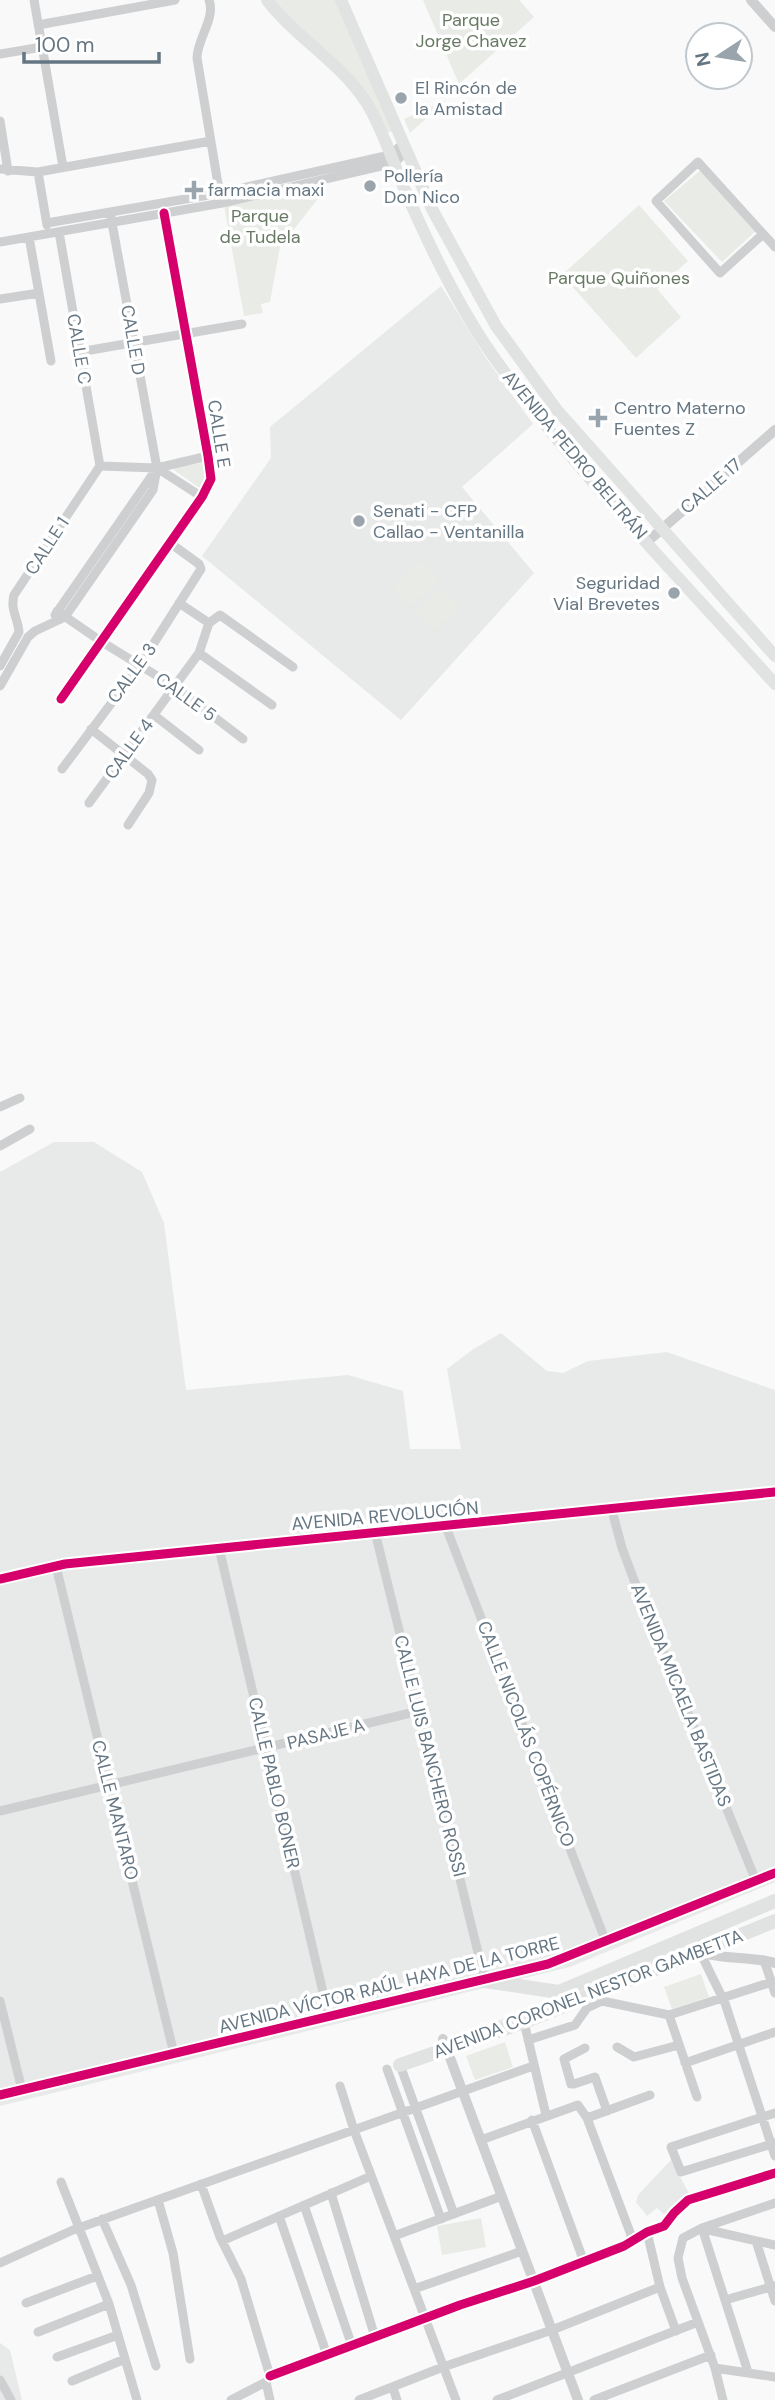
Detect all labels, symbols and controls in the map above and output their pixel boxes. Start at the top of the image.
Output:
park label: Parque Jorge Chavez [415,8,527,53]
scale bar [24,21,159,65]
north arrow [684,21,754,91]
text: 100 m [35,31,95,59]
text: N [689,50,717,69]
place label: El Rincón de la Amistad [415,76,517,121]
marker: El Rincón de la Amistad [393,90,409,106]
place label: Pollería Don Nico [384,164,460,209]
place label: farmacia maxi [208,178,324,202]
marker: Pollería Don Nico [362,178,378,194]
marker: farmacia maxi [186,182,202,198]
park label: Parque de Tudela [219,204,301,249]
park label: Parque Quiñones [548,266,690,290]
street label: CALLE D [115,303,151,377]
street label: CALLE C [61,312,97,386]
street label: AVENIDA PEDRO BELTRÁN [497,366,653,544]
place label: Centro Materno Fuentes Z [614,396,746,441]
street label: CALLE E [202,398,236,470]
marker: Centro Materno Fuentes Z [588,408,608,428]
street label: CALLE 17 [675,453,747,519]
place label: Senati - CFP Callao - Ventanilla [373,499,524,544]
street label: CALLE 1 [19,513,75,579]
marker: Senati - CFP Callao - Ventanilla [351,513,367,529]
place label: Seguridad Vial Brevetes [553,571,660,616]
marker: Seguridad Vial Brevetes [666,585,682,601]
street label: CALLE 3 [102,638,162,708]
street label: CALLE 5 [151,667,221,727]
street label: CALLE 4 [99,714,159,784]
street label: AVENIDA REVOLUCIÓN [290,1496,480,1536]
street label: AVENIDA MICAELA BASTIDAS [625,1580,737,1810]
street label: CALLE NICOLÁS COPÉRNICO [472,1618,580,1851]
street label: CALLE LUIS BANCHERO ROSSI [388,1633,472,1879]
street label: CALLE PABLO BONER [243,1695,305,1871]
street label: PASAJE A [285,1713,367,1755]
street label: CALLE MANTARO [86,1738,144,1882]
street label: AVENIDA CORONEL NESTOR GAMBETTA [430,1924,746,2064]
street label: AVENIDA VÍCTOR RAÚL HAYA DE LA TORRE [216,1931,562,2039]

